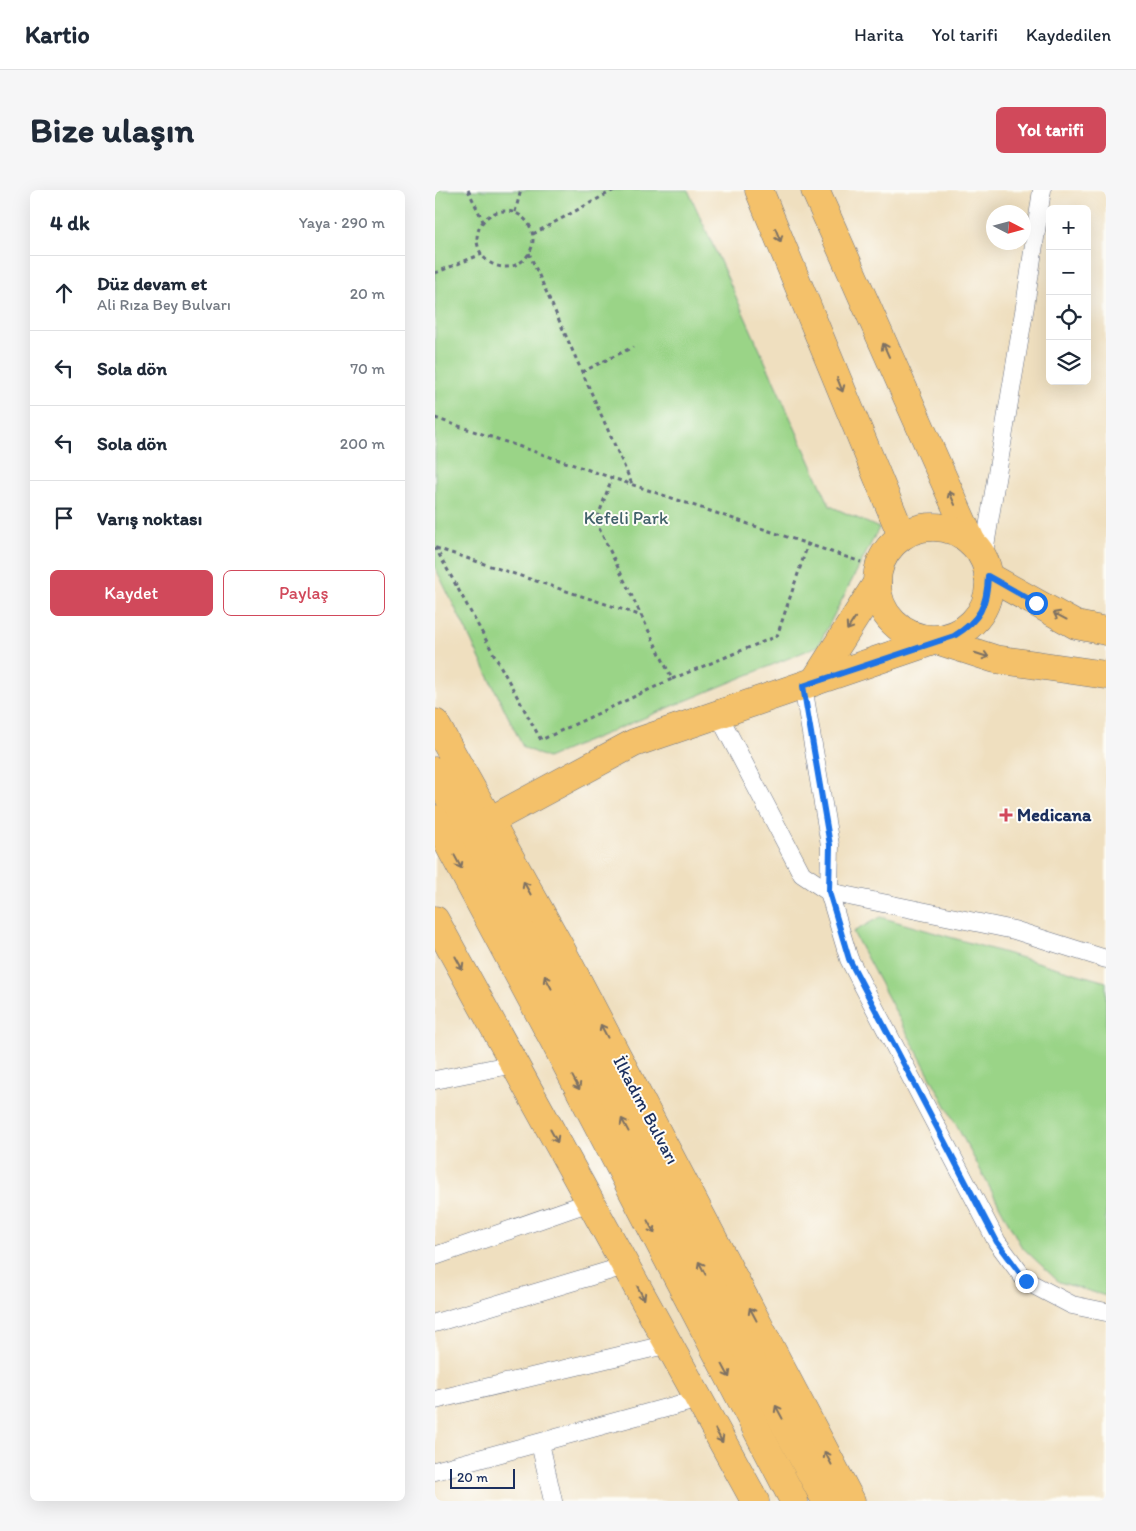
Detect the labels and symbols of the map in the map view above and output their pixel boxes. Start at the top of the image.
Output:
north arrow [986,205,1031,250]
one-way arrow [773,227,783,242]
one-way arrow [881,343,891,358]
one-way arrow [835,377,845,392]
one-way arrow [947,491,956,506]
park label: Kefeli Park [584,507,669,529]
route start [1025,592,1048,615]
one-way arrow [1053,611,1068,620]
one-way arrow [845,617,855,631]
one-way arrow [974,650,990,660]
place label: Medicana [1017,804,1092,826]
marker: Medicana [999,808,1013,822]
one-way arrow [454,854,463,869]
one-way arrow [521,881,531,895]
one-way arrow [454,955,464,969]
one-way arrow [543,975,552,990]
one-way arrow [599,1023,609,1038]
street label: İlkadım Bulvarı [608,1052,684,1168]
one-way arrow [572,1075,581,1090]
one-way arrow [620,1118,630,1133]
one-way arrow [549,1128,559,1143]
one-way arrow [647,1219,656,1234]
one-way arrow [697,1261,707,1276]
route end [1015,1270,1038,1293]
one-way arrow [636,1286,646,1300]
one-way arrow [747,1307,757,1322]
one-way arrow [722,1363,731,1378]
one-way arrow [773,1405,783,1419]
one-way arrow [714,1428,724,1443]
one-way arrow [823,1451,832,1466]
scale bar [450,1466,515,1489]

